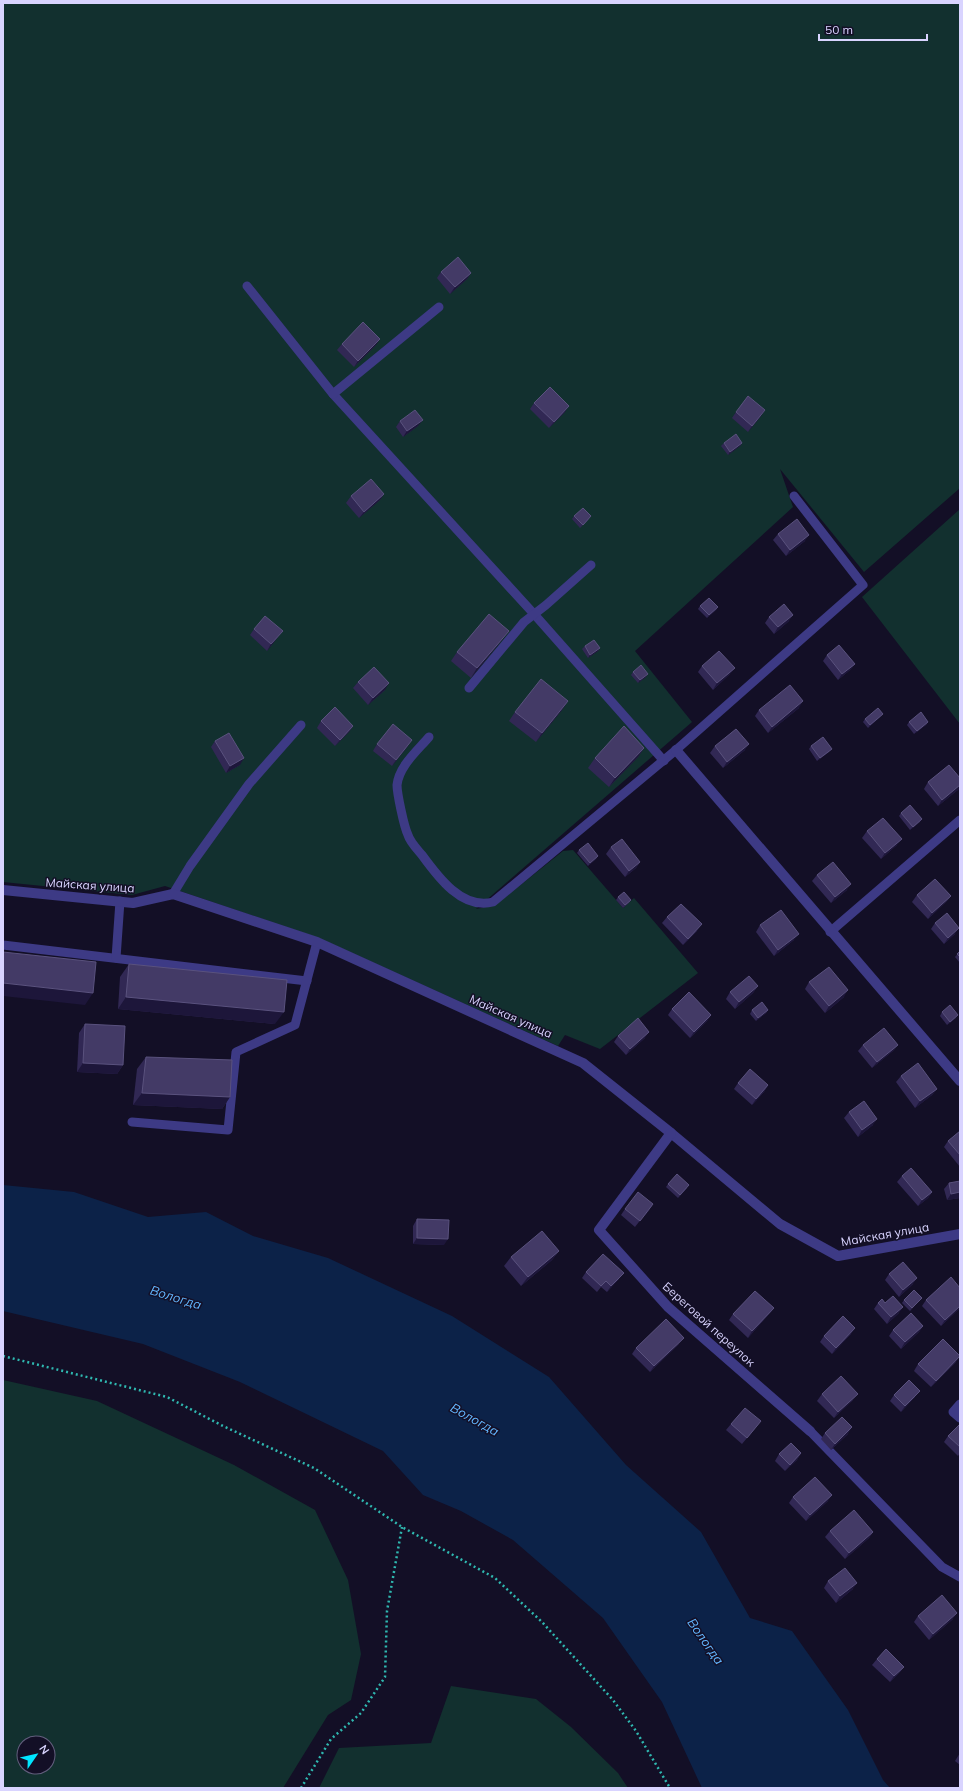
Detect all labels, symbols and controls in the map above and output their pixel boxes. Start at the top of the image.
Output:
scale bar [819,16,927,42]
text: 50 m [825,22,853,37]
street label: Майская улица [45,874,135,896]
street label: Майская улица [467,991,555,1041]
street label: Майская улица [840,1219,930,1249]
street label: Береговой переулок [660,1279,759,1370]
water label: Вологда [148,1282,204,1312]
water label: Вологда [448,1399,502,1439]
water label: Вологда [684,1615,728,1667]
north arrow [16,1735,56,1775]
text: N [36,1742,52,1757]

